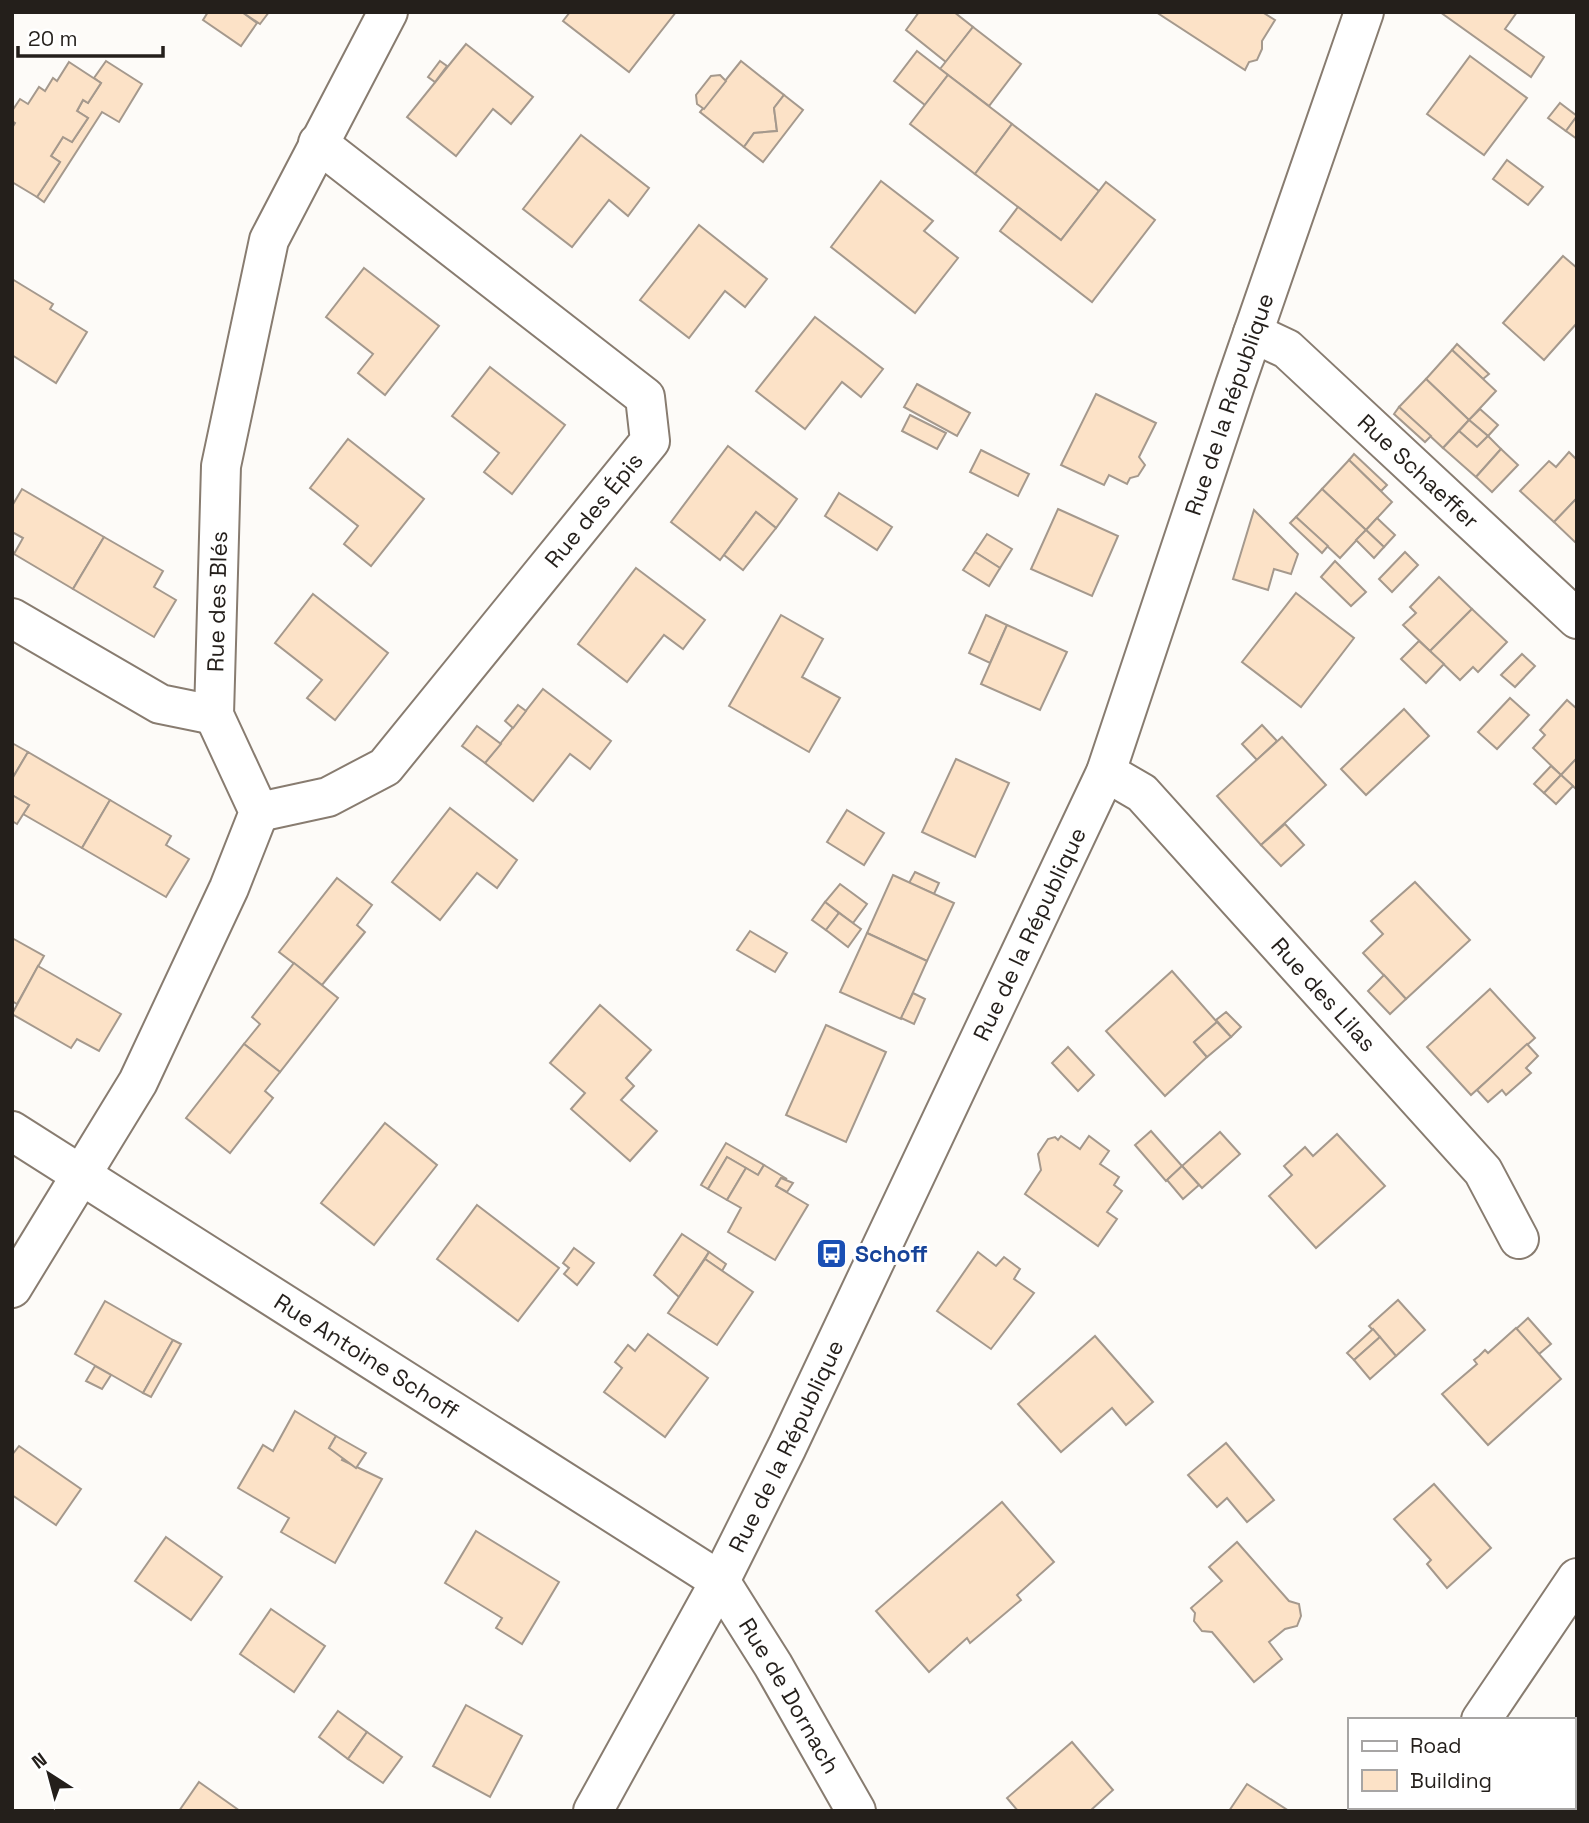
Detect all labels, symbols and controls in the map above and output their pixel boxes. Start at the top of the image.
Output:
scale bar [18,14,163,58]
text: 20 m [28,25,78,52]
street label: Rue de la République [1178,289,1281,519]
street label: Rue Schaeffer [1351,407,1485,535]
street label: Rue des Épis [538,446,650,574]
street label: Rue des Blés [200,530,234,672]
street label: Rue de la République [966,822,1093,1046]
street label: Rue des Lilas [1264,931,1383,1058]
bus stop icon: Schoff [815,1237,849,1271]
place label: Schoff [855,1239,928,1269]
street label: Rue Antoine Schoff [268,1286,464,1426]
street label: Rue de la République [722,1335,851,1557]
street label: Rue de Dornach [732,1612,847,1779]
legend [1348,1718,1575,1809]
text: Road [1410,1732,1462,1759]
north arrow [14,1739,84,1809]
text: N [27,1747,52,1775]
text: Building [1410,1767,1492,1794]

